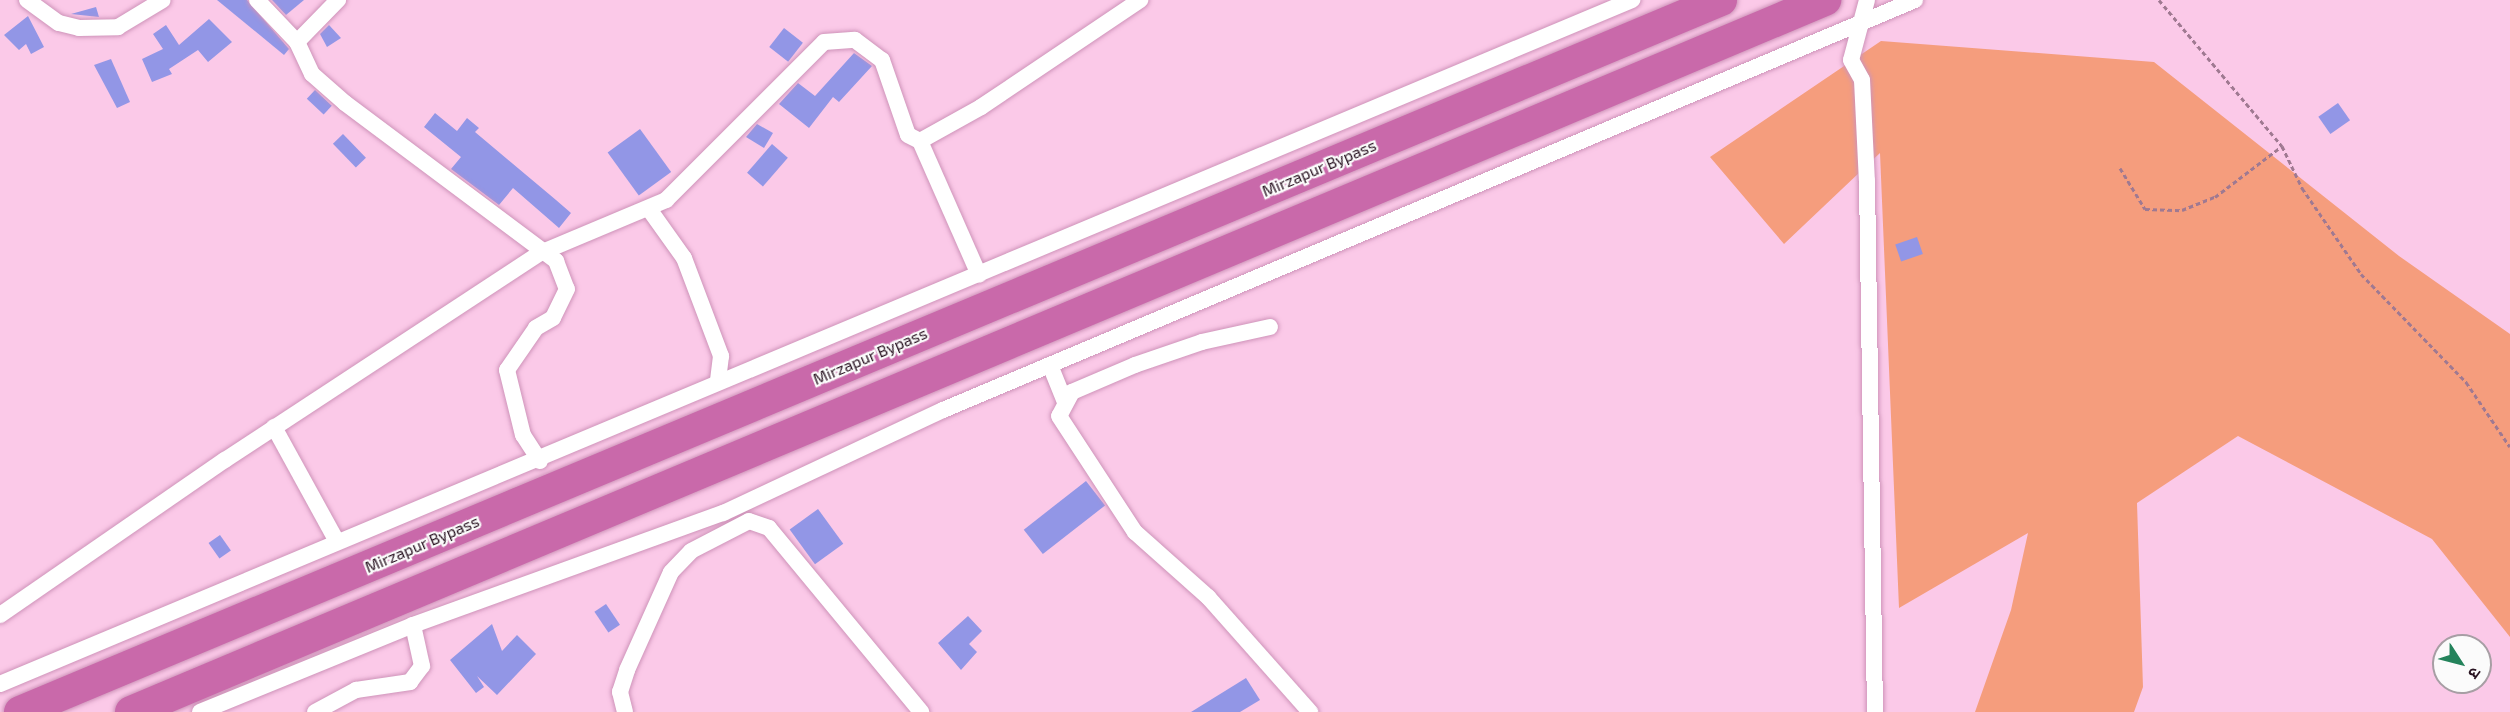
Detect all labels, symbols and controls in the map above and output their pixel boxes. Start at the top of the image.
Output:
street label: Mirzapur Bypass [1259,135,1379,201]
street label: Mirzapur Bypass [810,323,930,389]
street label: Mirzapur Bypass [362,511,482,577]
north arrow [2432,634,2492,694]
text: उ [2465,664,2486,683]

